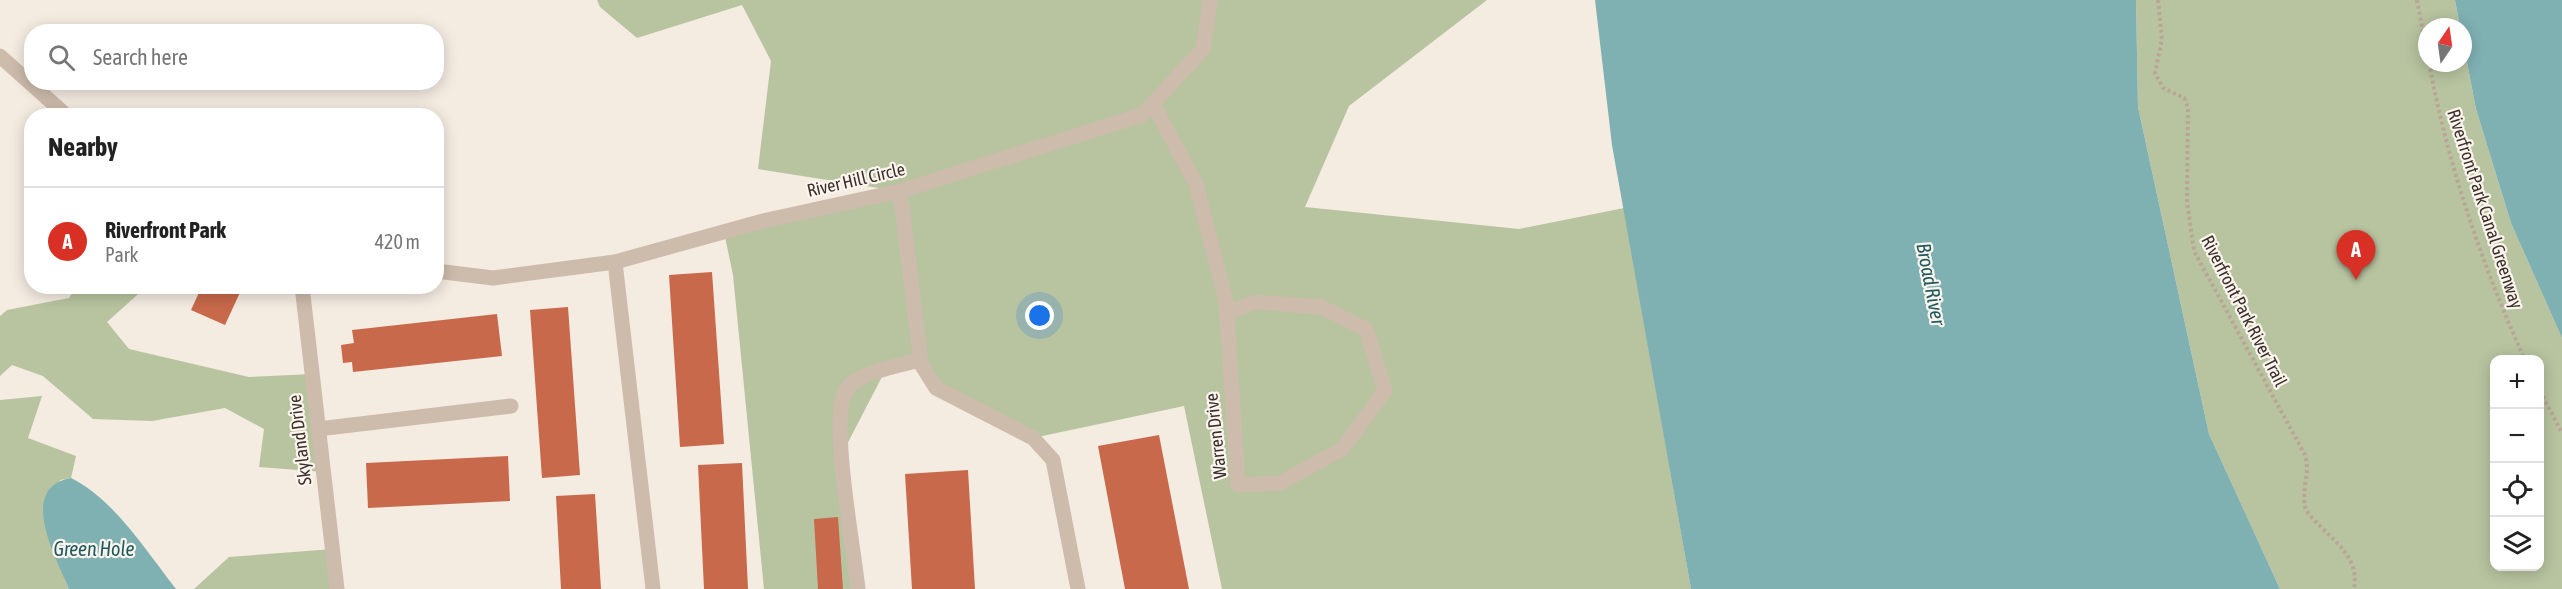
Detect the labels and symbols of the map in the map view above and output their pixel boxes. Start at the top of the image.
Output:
north arrow [2418,18,2472,72]
street label: Riverfront Park Canal Greenway [2443,107,2528,311]
street label: River Hill Circle [805,158,907,201]
pin: A [2336,230,2376,280]
street label: Riverfront Park River Trail [2197,232,2292,390]
water label: Broad River [1912,241,1951,328]
your location [1025,301,1054,330]
street label: Warren Drive [1201,392,1230,480]
street label: Skyland Drive [284,394,315,486]
water label: Green Hole [53,537,135,560]

